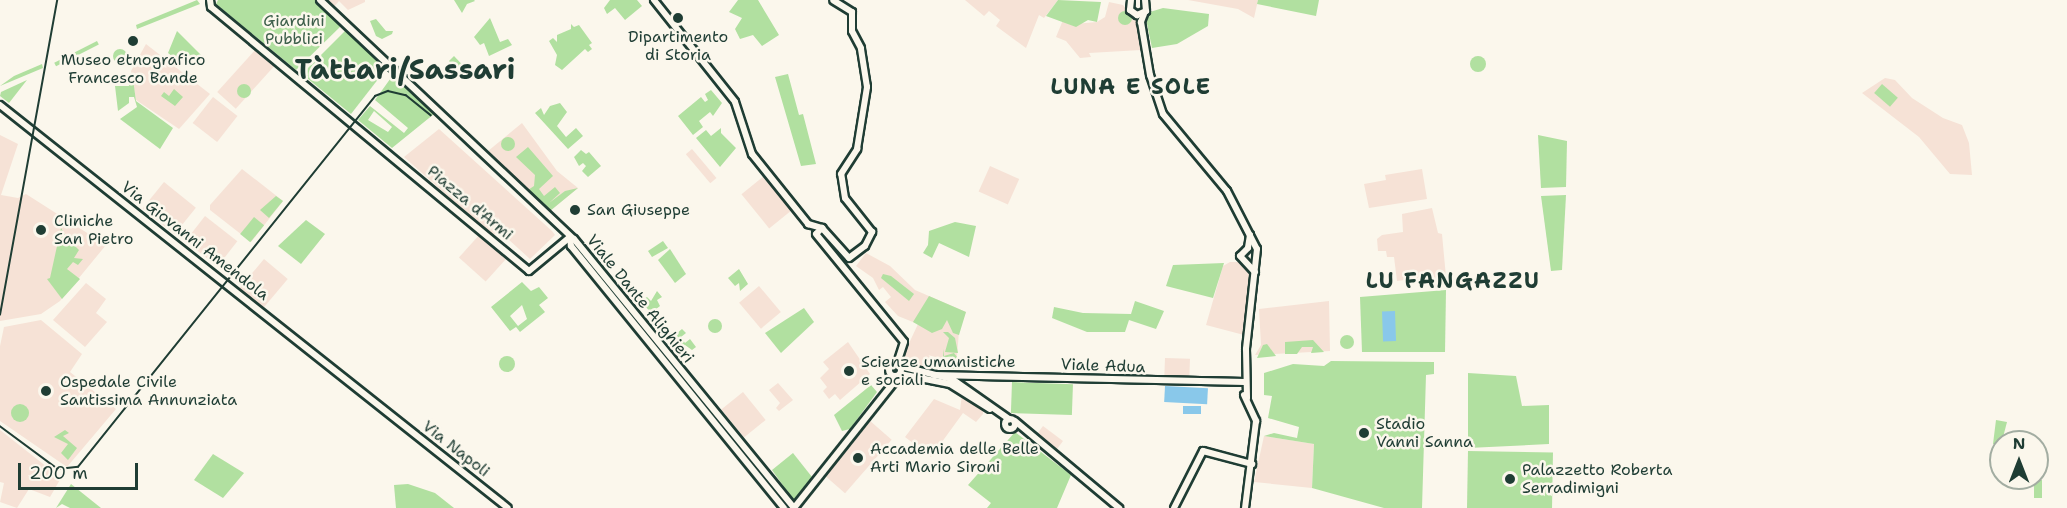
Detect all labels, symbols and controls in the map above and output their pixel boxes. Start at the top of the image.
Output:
park label: Giardini Pubblici [263,11,325,49]
marker: Dipartimento di Storia [671,11,685,25]
place label: Dipartimento di Storia [628,27,728,65]
marker: Museo etnografico Francesco Bande [126,34,140,48]
place label: Museo etnografico Francesco Bande [61,50,205,88]
district label: Tàttari/Sassari [295,52,515,86]
district label: LUNA E SOLE [1050,74,1212,100]
street label: Piazza d'Armi [423,162,517,244]
street label: Via Giovanni Amendola [117,177,273,305]
place label: San Giuseppe [587,200,690,220]
marker: San Giuseppe [568,203,582,217]
place label: Cliniche San Pietro [54,211,133,249]
marker: Cliniche San Pietro [32,221,50,239]
street label: Viale Dante Alighieri [582,231,698,367]
district label: LU FANGAZZU [1366,268,1540,294]
place label: Scienze umanistiche e sociali [861,352,1016,390]
street label: Viale Adua [1060,355,1146,377]
marker: Scienze umanistiche e sociali [842,364,856,378]
place label: Ospedale Civile Santissima Annunziata [60,372,237,410]
marker: Ospedale Civile Santissima Annunziata [37,382,55,400]
place label: Stadio Vanni Sanna [1376,414,1473,452]
street label: Via Napoli [418,417,494,481]
marker: Stadio Vanni Sanna [1357,426,1371,440]
north arrow [1989,430,2049,490]
text: N [2013,433,2025,454]
place label: Accademia delle Belle Arti Mario Sironi [870,439,1039,477]
scale bar [21,451,141,489]
marker: Accademia delle Belle Arti Mario Sironi [851,451,865,465]
place label: Palazzetto Roberta Serradimigni [1522,460,1672,498]
text: 200 m [29,461,88,485]
marker: Palazzetto Roberta Serradimigni [1503,472,1517,486]

